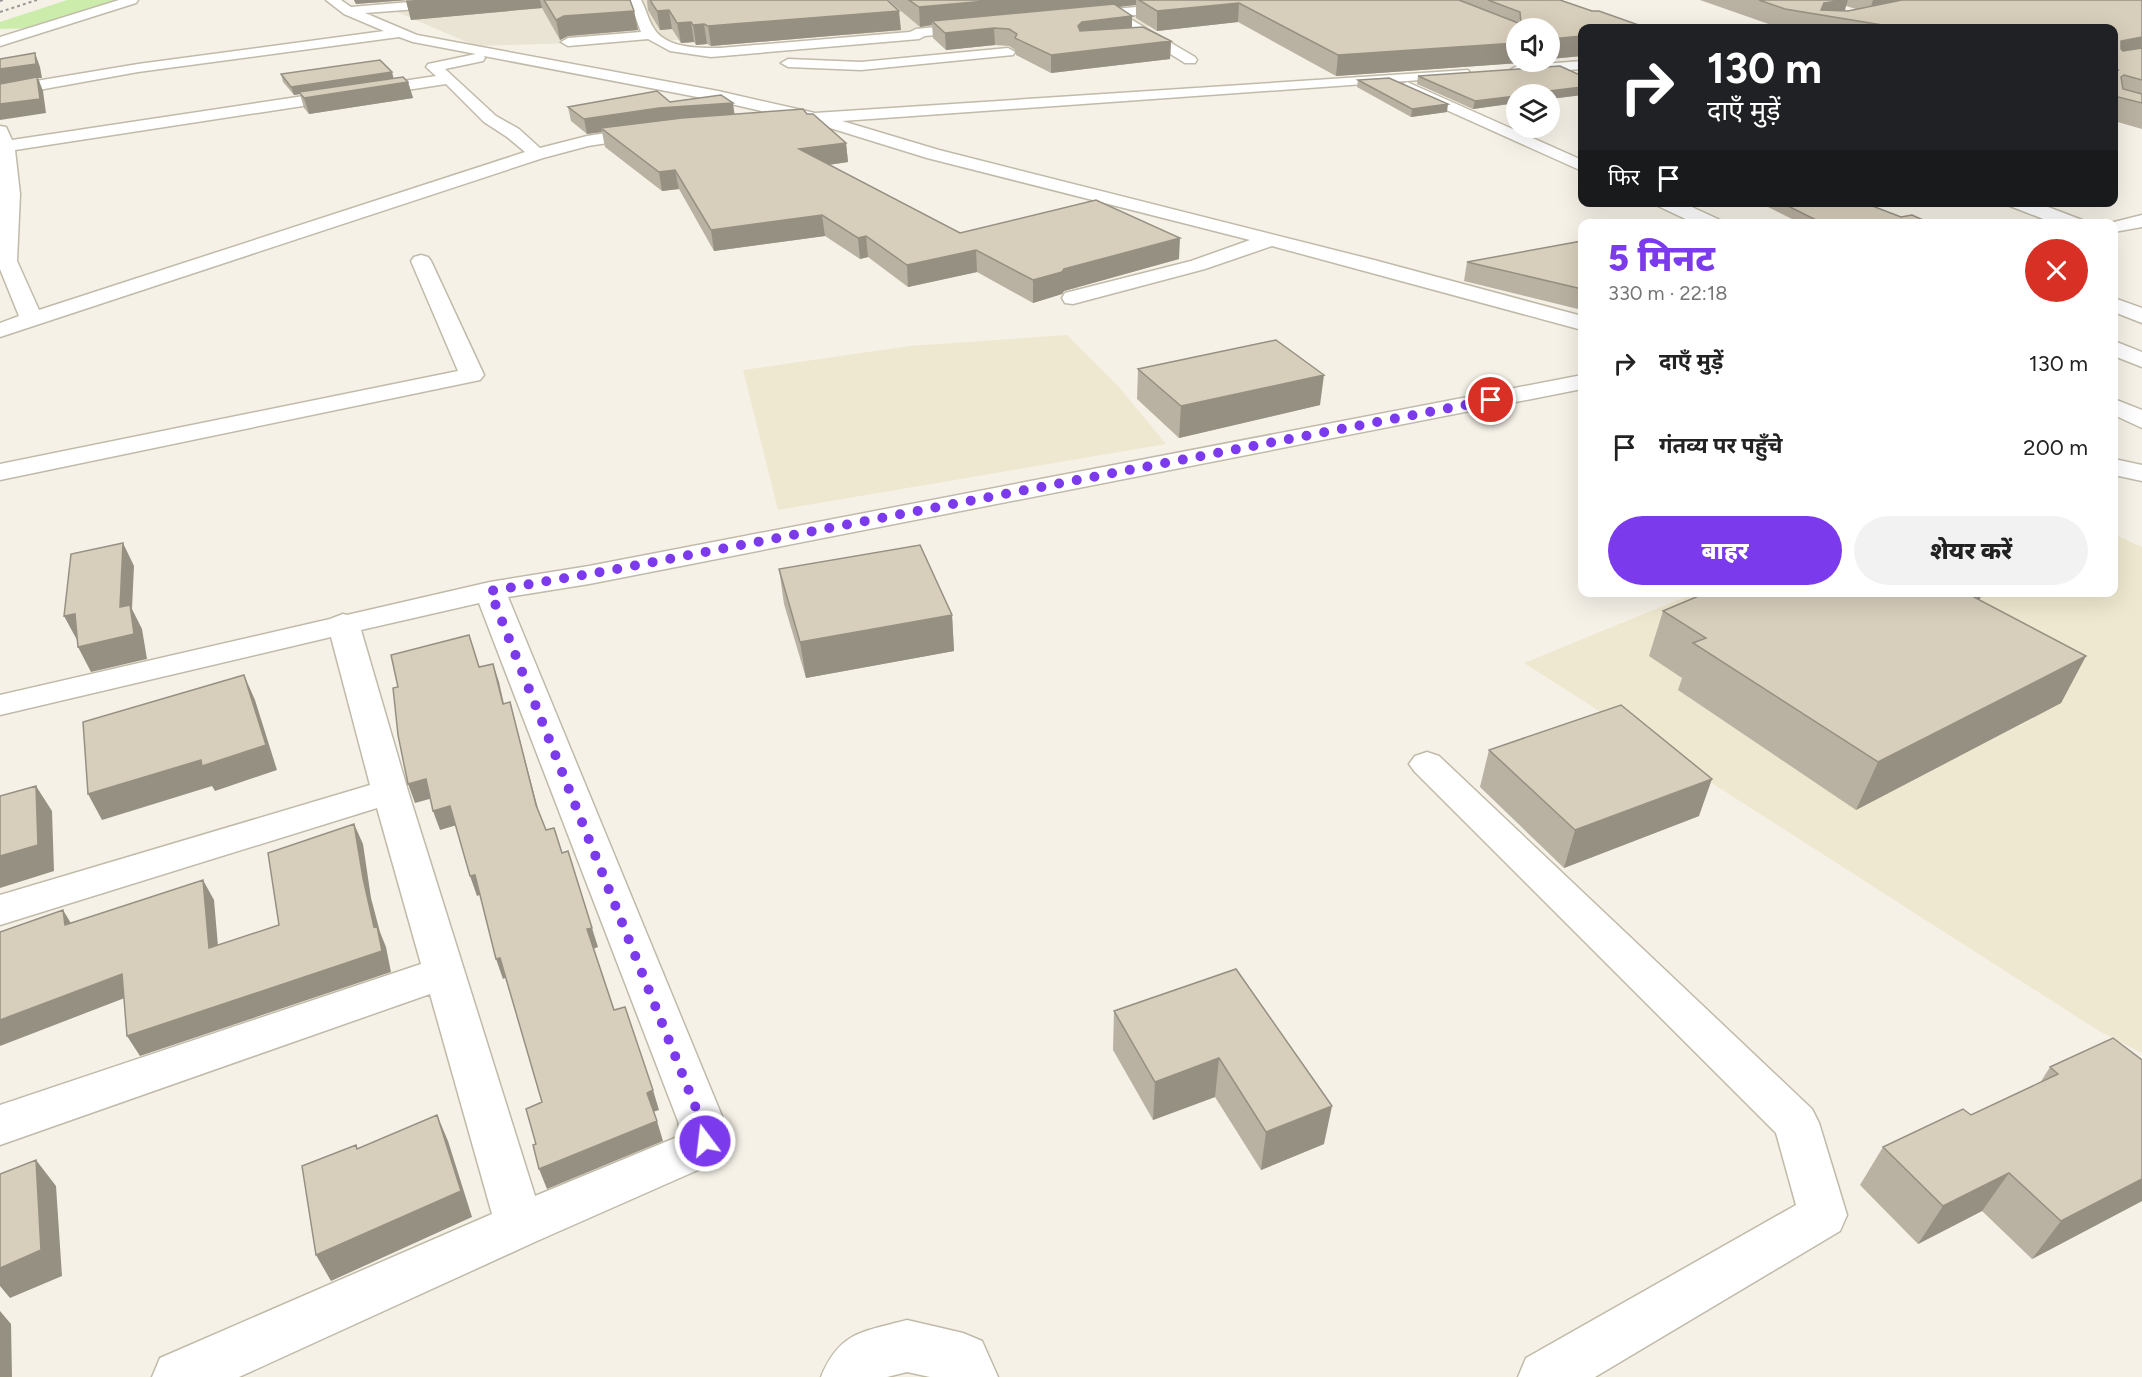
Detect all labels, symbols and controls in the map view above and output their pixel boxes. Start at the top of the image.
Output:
map controls [1506,18,1560,138]
button: sound [1506,18,1560,72]
text: 130 m [1707,43,1822,94]
icon: right [1608,48,1686,126]
button: layers [1506,84,1560,138]
text: दाएँ मुड़ें [1707,94,1781,127]
icon: arrive [1652,162,1685,195]
text: फिर [1608,164,1640,191]
text: 5 मिनट [1608,237,1715,280]
button: close [2025,239,2088,302]
text: 330 m · 22:18 [1608,281,1727,305]
icon: right [1608,347,1641,380]
text: दाएँ मुड़ें [1659,348,1723,375]
text: 130 m [2029,350,2088,377]
pin [1465,374,1516,425]
icon: arrive [1474,383,1507,416]
icon: arrive [1608,431,1641,464]
text: गंतव्य पर पहुँचे [1659,432,1783,459]
text: 200 m [2023,434,2088,461]
button: बाहर [1608,516,1842,585]
button: शेयर करें [1854,516,2088,585]
position arrow [673,1109,737,1173]

